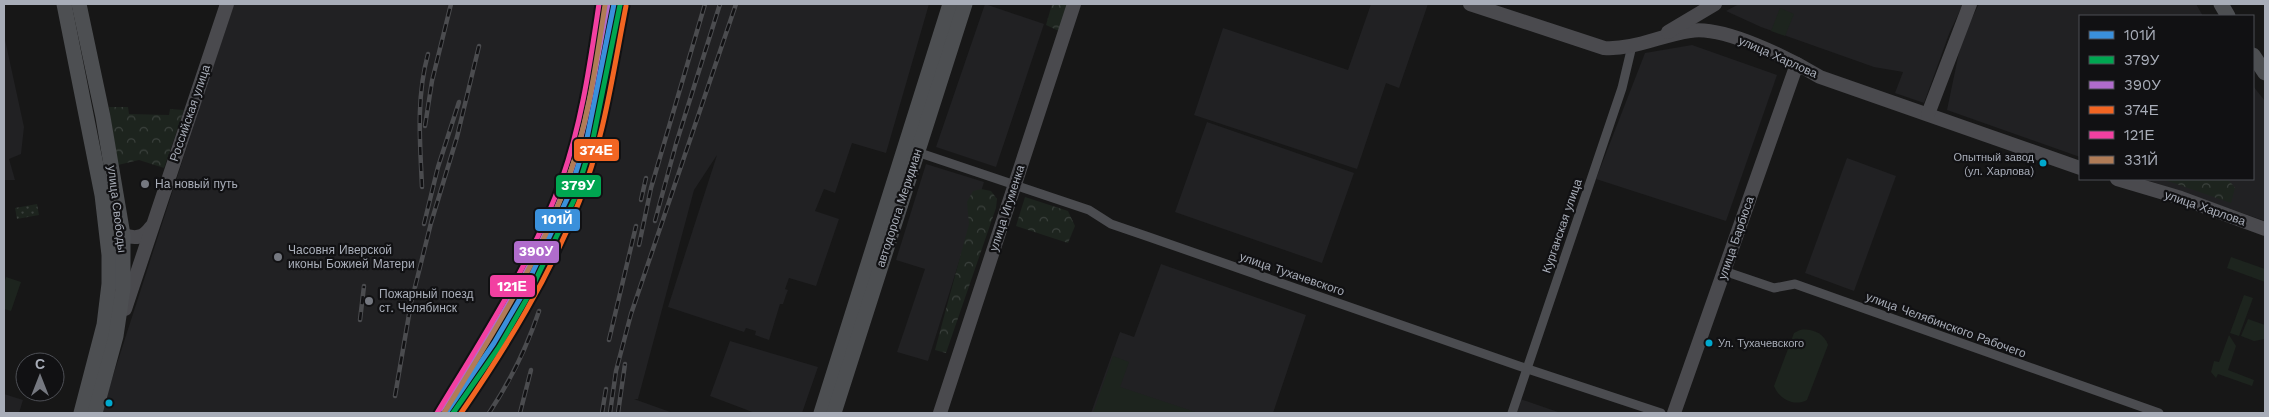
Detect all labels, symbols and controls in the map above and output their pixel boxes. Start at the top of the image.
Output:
legend [2079,15,2254,180]
text: 101Й [2124,26,2156,44]
street label: улица Харлова [1736,33,1820,81]
text: 379У [2124,51,2160,69]
street label: Российская улица [167,63,213,163]
text: 390У [2124,76,2161,94]
text: 374Е [2124,101,2159,119]
text: 121Е [2124,126,2154,144]
line badge: 374Е [573,138,620,162]
text: 374Е [579,142,613,158]
street label: автодорога Меридиан [873,147,925,269]
place label: Опытный завод (ул. Харлова) [1953,151,2035,178]
text: 331Й [2124,151,2158,169]
marker: Опытный завод (ул. Харлова) [2038,158,2048,168]
street label: улица Игуменка [986,163,1028,253]
street label: улица Свободы [105,165,129,253]
line badge: 379У [555,174,602,198]
place label: На новый путь [155,177,238,191]
text: 379У [561,177,595,193]
street label: Курганская улица [1539,177,1585,275]
marker: На новый путь [139,178,151,190]
street label: улица Харлова [2163,188,2248,229]
street label: улица Барбюса [1715,194,1757,281]
line badge: 101Й [534,208,581,232]
text: 101Й [541,210,573,227]
line badge: 390У [513,240,560,264]
place label: Часовня Иверской иконы Божией Матери [288,243,415,271]
text: 390У [519,243,554,259]
street label: улица Тухачевского [1238,249,1347,299]
marker: Часовня Иверской иконы Божией Матери [272,251,284,263]
line badge: 121Е [489,274,536,298]
text: 121Е [497,278,527,294]
place label: Пожарный поезд ст. Челябинск [379,287,473,315]
street label: улица Челябинского Рабочего [1864,289,2028,361]
marker: Пожарный поезд ст. Челябинск [363,295,375,307]
place label: Ул. Тухачевского [1718,337,1804,350]
marker: Ул. Тухачевского [1704,338,1714,348]
north arrow [15,352,65,402]
text: С [35,356,45,372]
unlabelled marker [104,398,114,408]

